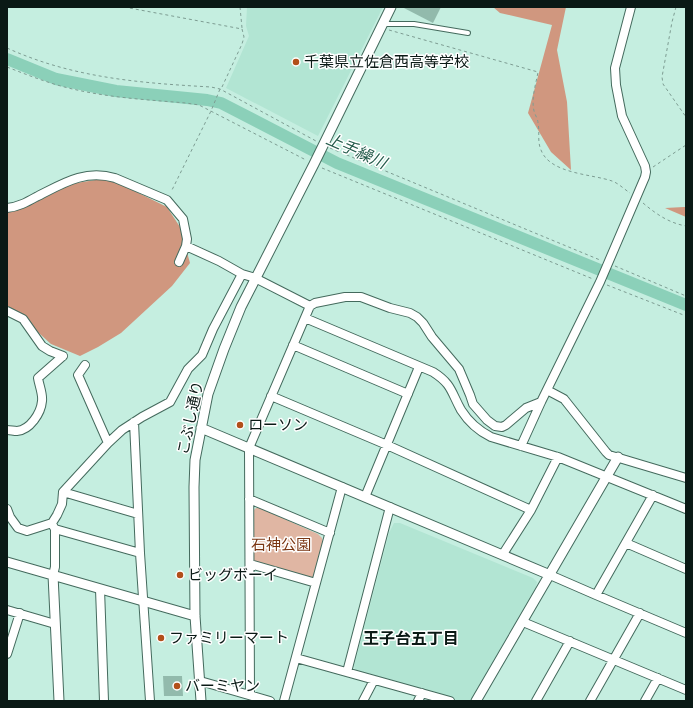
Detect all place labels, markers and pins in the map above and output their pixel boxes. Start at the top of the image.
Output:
place label: 千葉県立佐倉西高等学校 [304,53,469,72]
marker: 千葉県立佐倉西高等学校 [291,57,301,67]
place label: ローソン [248,416,308,435]
marker: ローソン [235,420,245,430]
place label: ビッグボーイ [188,566,278,585]
marker: ビッグボーイ [175,570,185,580]
place label: ファミリーマート [169,629,289,648]
marker: ファミリーマート [156,633,166,643]
place label: バーミヤン [185,677,260,696]
marker: バーミヤン [172,681,182,691]

